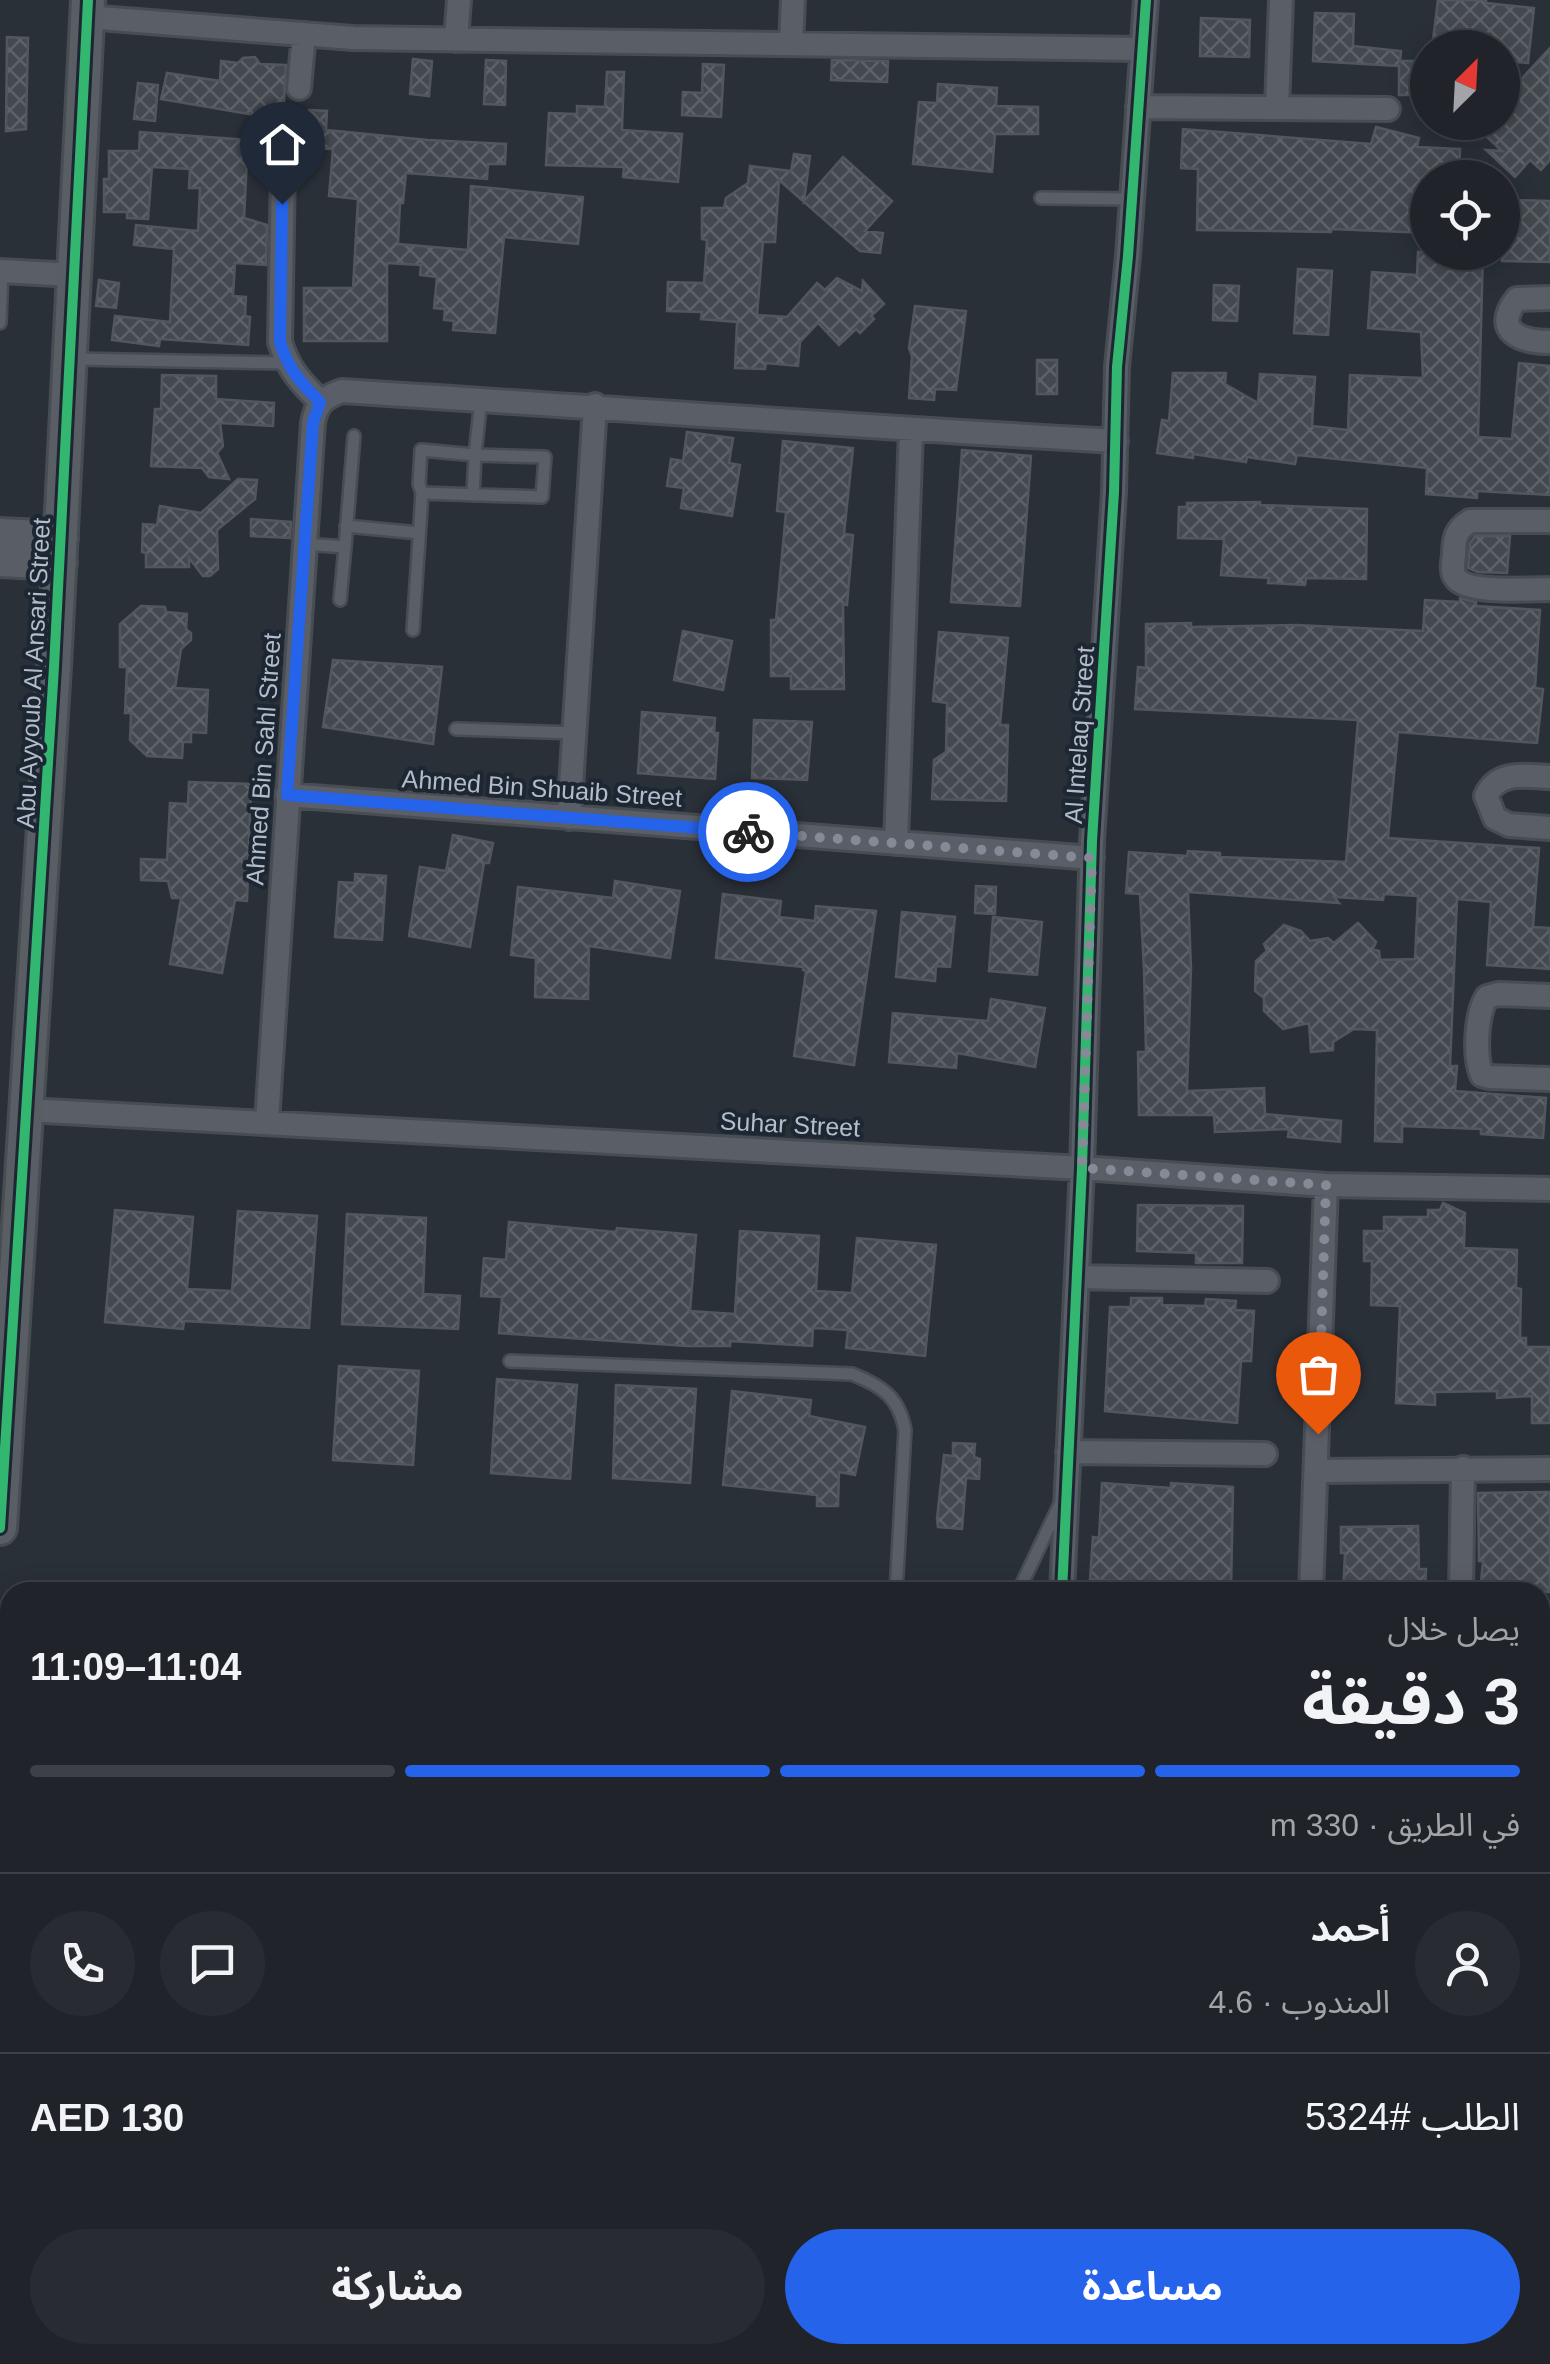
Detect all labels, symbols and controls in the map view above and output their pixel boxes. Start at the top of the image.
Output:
north arrow [1410,30,1520,140]
map controls [1410,30,1520,270]
pin [240,102,325,205]
icon: home [255,117,310,172]
button: locate [1410,160,1520,270]
street label: Abu Ayyoub Al Ansari Street [11,517,55,829]
street label: Ahmed Bin Sahl Street [240,632,286,886]
street label: Al Intelaq Street [1059,645,1099,825]
street label: Ahmed Bin Shuaib Street [401,764,683,812]
courier [698,782,798,882]
icon: bike [721,805,776,860]
street label: Suhar Street [719,1106,861,1142]
pin [1276,1332,1361,1435]
icon: bag [1291,1347,1346,1402]
text: يصل خلال [1388,1611,1520,1647]
text: 11:04–11:09 [30,1646,241,1688]
text: 3 دقيقة [1302,1665,1520,1738]
text: في الطريق · 330 m [1270,1807,1520,1843]
text: أحمد [1310,1907,1390,1949]
button: phone [30,1911,135,2016]
button: chat [160,1911,265,2016]
button: person [1415,1911,1520,2016]
text: المندوب · 4.6 [1209,1984,1390,2020]
text: الطلب #5324 [1305,2096,1520,2138]
text: AED 130 [30,2097,184,2139]
button: مشاركة [30,2229,765,2344]
button: مساعدة [785,2229,1520,2344]

